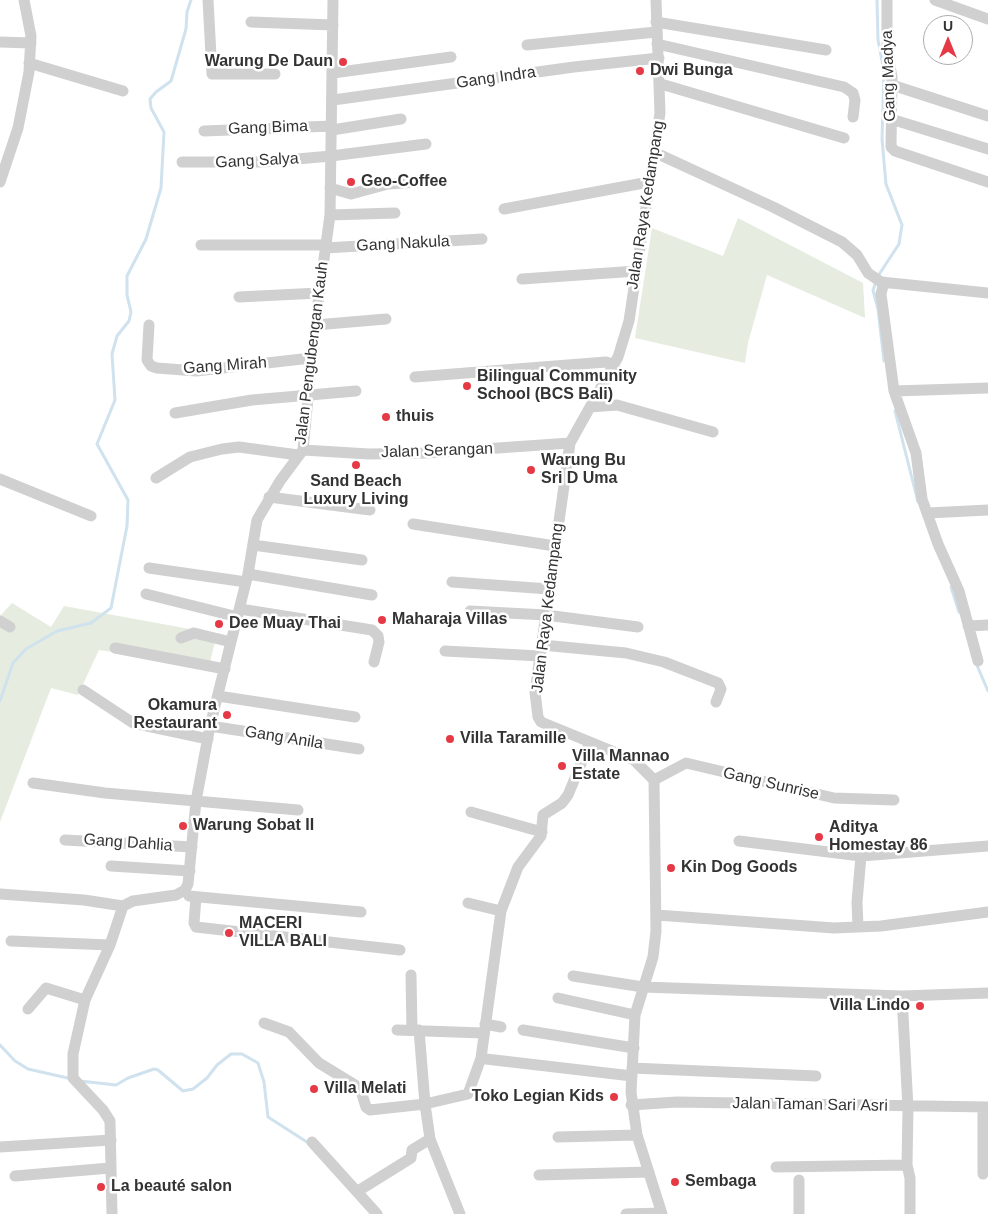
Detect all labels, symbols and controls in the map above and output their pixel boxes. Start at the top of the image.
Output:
north arrow [923,15,973,65]
text: U [943,18,953,34]
street label: Gang Madya [878,30,900,122]
place label: Warung De Daun [205,52,333,72]
marker: Warung De Daun [337,56,349,68]
place label: Dwi Bunga [650,61,733,81]
street label: Gang Indra [455,63,537,93]
marker: Dwi Bunga [634,65,646,77]
street label: Gang Bima [228,117,308,139]
street label: Jalan Raya Kedampang [623,119,669,291]
street label: Gang Salya [215,149,299,173]
place label: Geo-Coffee [361,172,447,192]
marker: Geo-Coffee [345,176,357,188]
street label: Gang Nakula [356,232,450,256]
street label: Jalan Pengubengan Kauh [291,260,333,446]
street label: Gang Mirah [183,354,267,378]
place label: Bilingual Community School (BCS Bali) [477,367,637,405]
marker: Bilingual Community School (BCS Bali) [461,380,473,392]
place label: thuis [396,407,434,427]
marker: thuis [380,411,392,423]
street label: Jalan Serangan [381,439,493,463]
place label: Warung Bu Sri D Uma [541,451,626,489]
marker: Sand Beach Luxury Living [350,459,362,471]
marker: Warung Bu Sri D Uma [525,464,537,476]
place label: Sand Beach Luxury Living [304,472,408,510]
street label: Jalan Raya Kedampang [528,522,568,694]
place label: Maharaja Villas [392,610,507,630]
place label: Dee Muay Thai [229,614,341,634]
marker: Maharaja Villas [376,614,388,626]
marker: Dee Muay Thai [213,618,225,630]
place label: Okamura Restaurant [133,696,217,734]
marker: Okamura Restaurant [221,709,233,721]
street label: Gang Anila [243,722,325,754]
place label: Villa Taramille [460,729,566,749]
marker: Villa Taramille [444,733,456,745]
place label: Villa Mannao Estate [572,747,670,785]
marker: Villa Mannao Estate [556,760,568,772]
street label: Gang Sunrise [721,764,821,804]
place label: Warung Sobat II [193,816,314,836]
place label: Aditya Homestay 86 [829,818,928,856]
marker: Warung Sobat II [177,820,189,832]
street label: Gang Dahlia [83,830,173,856]
marker: Aditya Homestay 86 [813,831,825,843]
place label: Kin Dog Goods [681,858,797,878]
marker: Kin Dog Goods [665,862,677,874]
place label: MACERI VILLA BALI [239,914,327,952]
marker: MACERI VILLA BALI [223,927,235,939]
place label: Villa Lindo [829,996,910,1016]
marker: Villa Lindo [914,1000,926,1012]
place label: Villa Melati [324,1079,406,1099]
marker: Villa Melati [308,1083,320,1095]
place label: Toko Legian Kids [472,1087,604,1107]
marker: Toko Legian Kids [608,1091,620,1103]
street label: Jalan Taman Sari Asri [732,1094,888,1116]
place label: Sembaga [685,1172,756,1192]
marker: Sembaga [669,1176,681,1188]
place label: La beauté salon [111,1177,232,1197]
marker: La beauté salon [95,1181,107,1193]

